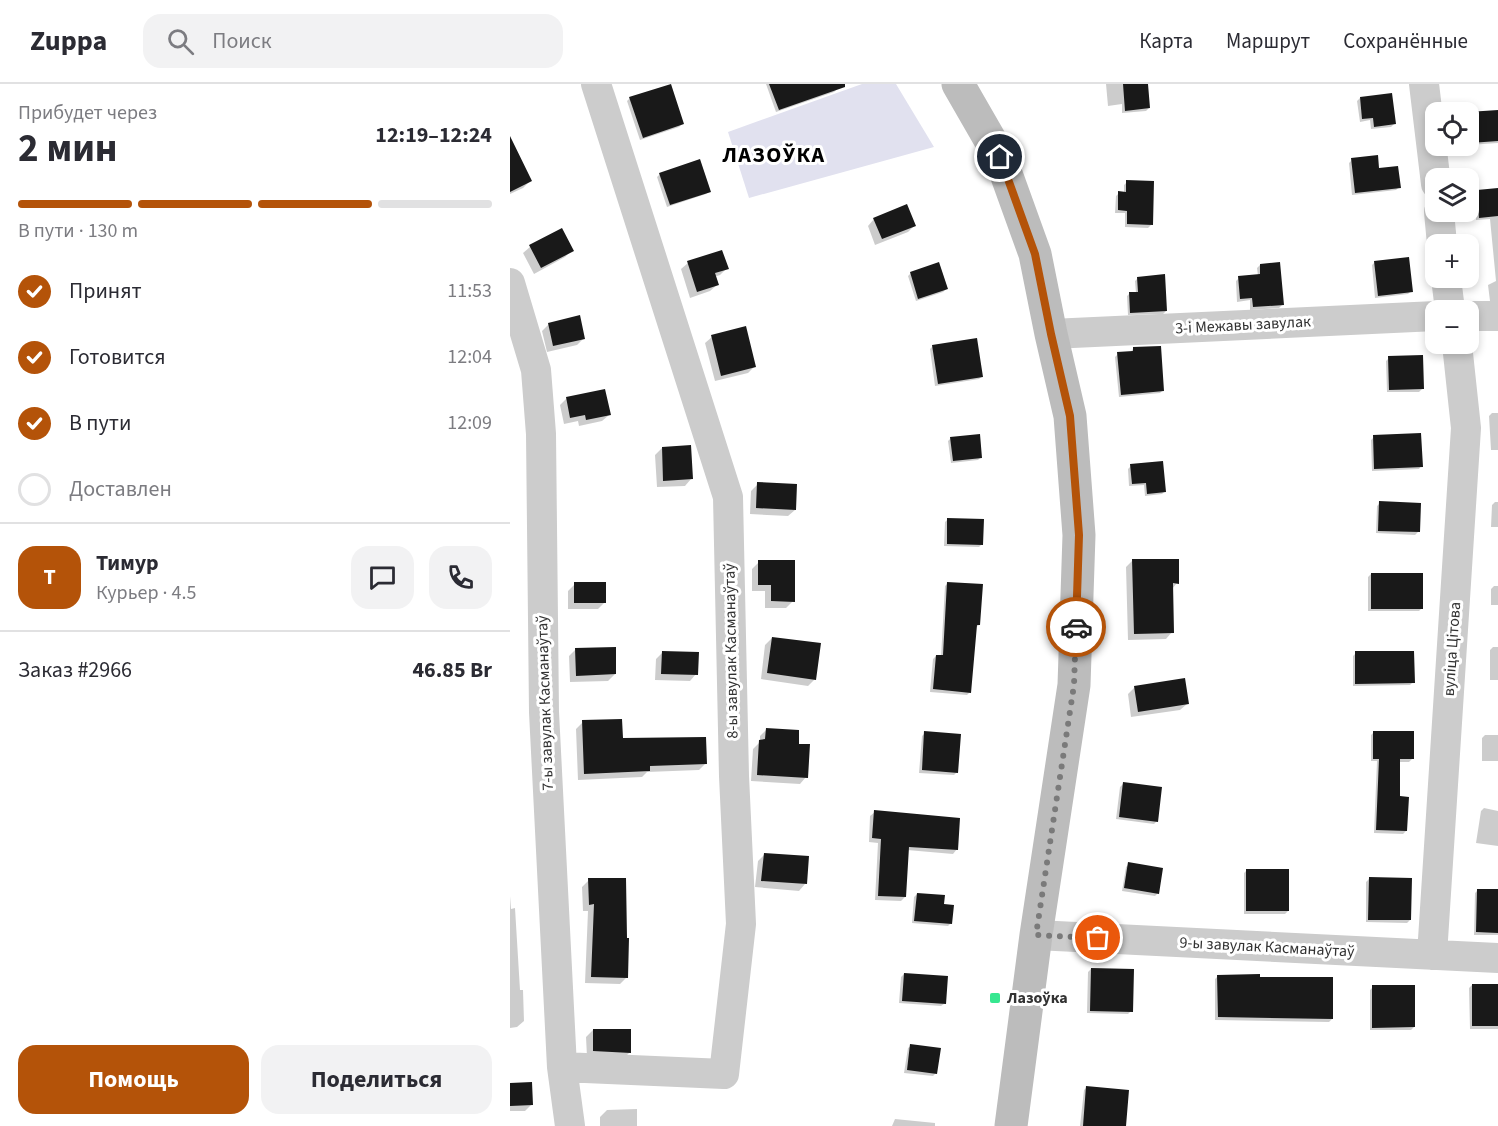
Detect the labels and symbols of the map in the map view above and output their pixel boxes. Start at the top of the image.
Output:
pin [974,131,1025,182]
district label: ЛАЗОЎКА [721,139,826,171]
street label: 3-і Межавы завулак [1175,310,1311,340]
street label: 8-ы завулак Касманаўтаў [718,563,744,739]
courier [1046,597,1106,657]
street label: вуліца Цітова [1438,601,1466,697]
street label: 7-ы завулак Касманаўтаў [531,615,559,791]
pin [1072,912,1123,963]
street label: 9-ы завулак Касманаўтаў [1179,931,1356,963]
place label: Лазоўка [1006,987,1068,1009]
marker: Лазоўка [988,991,1002,1005]

